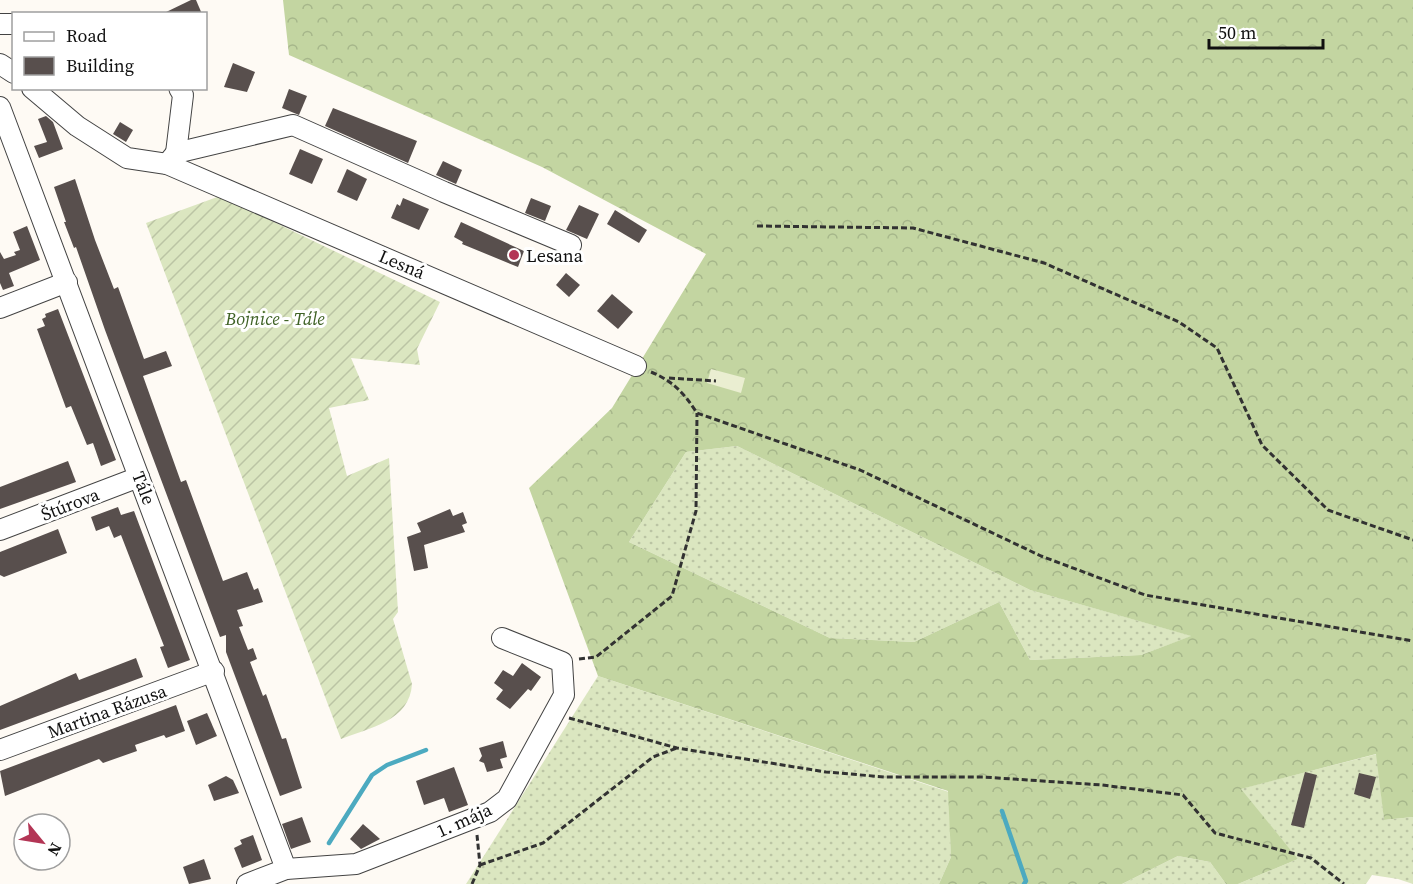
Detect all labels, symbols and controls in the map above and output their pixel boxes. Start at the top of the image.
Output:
legend [12,12,207,90]
scale bar [1209,12,1323,50]
text: 50 m [1218,20,1256,45]
text: Road [66,23,107,48]
text: Building [66,53,134,78]
street label: Lesná [375,243,430,285]
place label: Lesana [526,243,584,268]
marker: Lesana [507,248,521,262]
park label: Bojnice - Tále [224,306,325,331]
street label: Tále [126,468,162,508]
street label: Štúrova [37,481,104,527]
street label: Martina Rázusa [44,678,171,744]
street label: 1. mája [432,796,496,843]
north arrow [12,812,72,872]
text: N [42,839,67,860]

